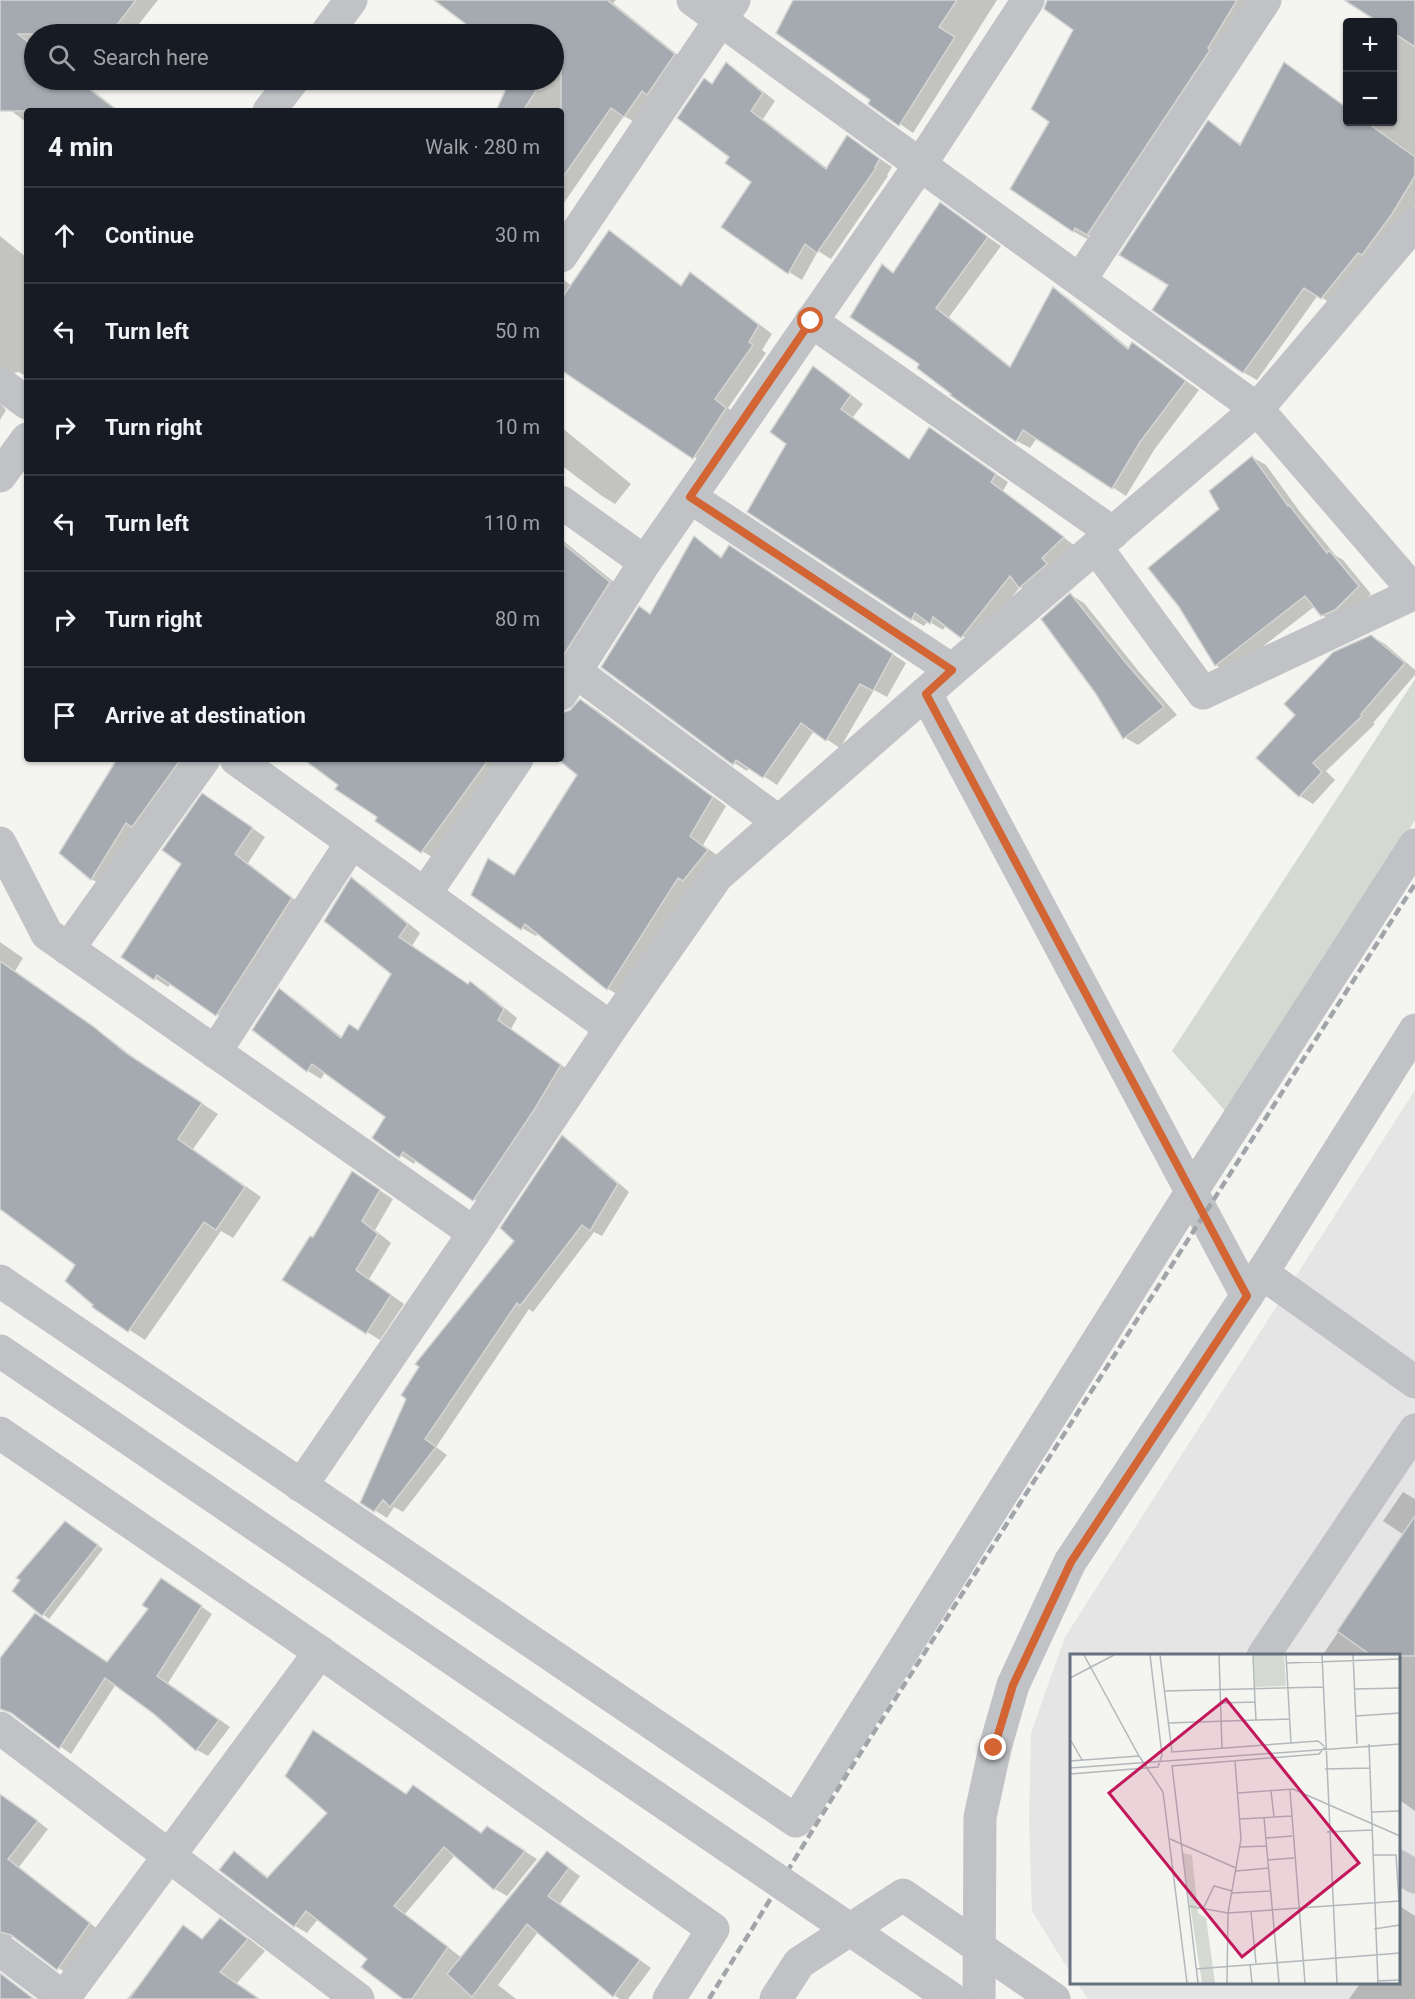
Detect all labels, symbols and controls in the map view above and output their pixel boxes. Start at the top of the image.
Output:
map controls [1343,18,1397,126]
button: + [1343,18,1397,72]
search box [24,24,564,90]
icon: search [45,41,78,74]
text: Search here [93,45,209,70]
button: − [1343,72,1397,126]
text: 4 min [48,132,113,162]
text: Walk · 280 m [425,135,540,159]
icon: ahead [48,219,81,252]
text: Continue [105,223,194,248]
text: 30 m [495,223,540,247]
route start [797,307,823,333]
icon: left [48,315,81,348]
text: Turn left [105,319,189,344]
text: 50 m [495,319,540,343]
icon: right [48,411,81,444]
text: Turn right [105,415,202,440]
text: 10 m [495,415,540,439]
icon: left [48,507,81,540]
text: Turn left [105,511,189,536]
text: 110 m [484,511,540,535]
icon: right [48,603,81,636]
text: Turn right [105,607,202,632]
text: 80 m [495,607,540,631]
icon: arrive [48,699,81,732]
text: Arrive at destination [105,703,306,728]
inset map [1070,1654,1400,1984]
route end [980,1734,1006,1760]

